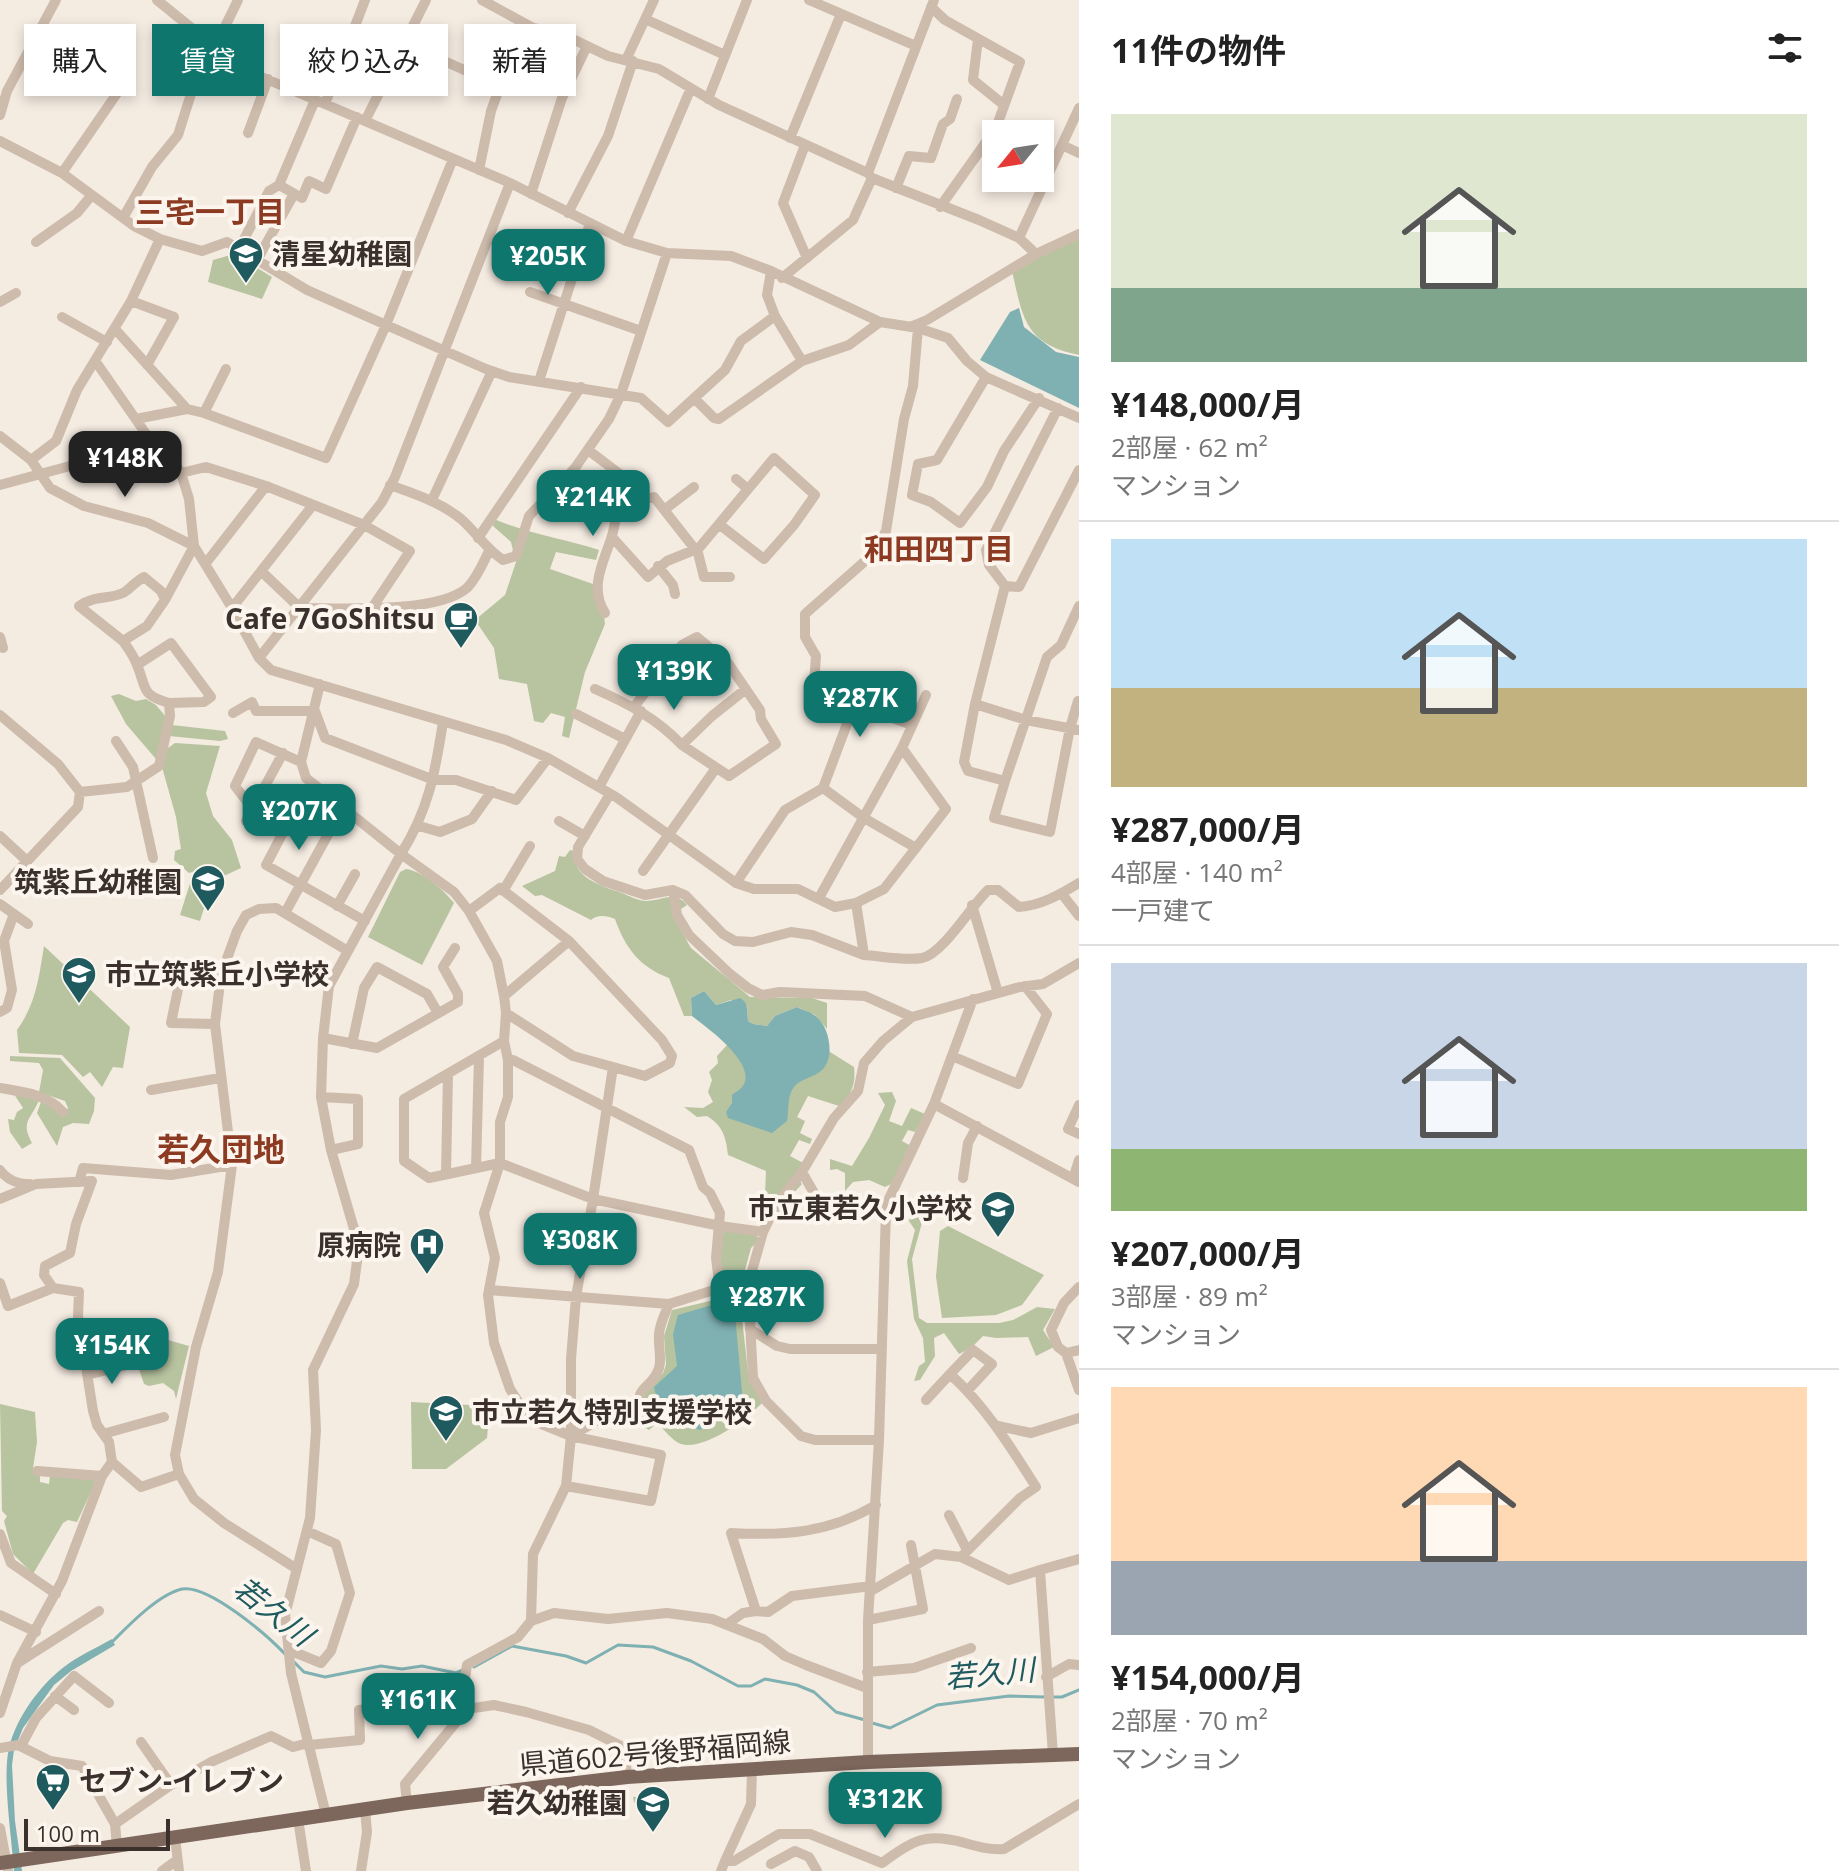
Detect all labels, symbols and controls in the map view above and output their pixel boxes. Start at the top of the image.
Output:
chip: 購入 [24,24,136,96]
chip: 賃貸 [152,24,264,96]
chip: 絞り込み [280,24,448,96]
chip: 新着 [464,24,576,96]
icon: filters [1763,26,1807,70]
text: 11件の物件 [1111,27,1286,73]
north arrow [982,120,1054,192]
map controls [982,120,1054,192]
icon: home [1387,166,1531,310]
district label: 三宅一丁目 [135,191,285,232]
pin: ¥205K [492,229,604,297]
place label: 清星幼稚園 [272,234,412,272]
school or university icon: 清星幼稚園 [227,235,265,285]
text: ¥205K [510,237,586,273]
text: ¥148,000/月 [1111,381,1305,427]
text: 2部屋 · 62 m² [1111,429,1268,465]
pin: ¥148K [69,431,181,499]
text: ¥148K [87,439,163,475]
text: マンション [1111,467,1241,503]
pin: ¥214K [537,470,649,538]
text: ¥214K [555,478,631,514]
district label: 和田四丁目 [864,528,1014,569]
icon: home [1387,591,1531,735]
place label: Cafe 7GoShitsu [225,599,435,637]
cafe icon: Cafe 7GoShitsu [442,600,480,650]
pin: ¥139K [618,644,730,712]
text: ¥139K [636,652,712,688]
pin: ¥287K [804,671,916,739]
text: ¥287K [822,679,898,715]
pin: ¥207K [243,784,355,852]
text: ¥207K [261,792,337,828]
text: ¥287,000/月 [1111,806,1305,852]
text: 4部屋 · 140 m² [1111,854,1283,890]
place label: 筑紫丘幼稚園 [14,862,182,900]
school or university icon: 筑紫丘幼稚園 [189,863,227,913]
text: 一戸建て [1111,892,1215,928]
place label: 市立筑紫丘小学校 [105,954,329,992]
school or university icon: 市立筑紫丘小学校 [60,955,98,1005]
icon: home [1387,1015,1531,1159]
district label: 若久団地 [157,1127,285,1170]
place label: 市立東若久小学校 [748,1188,972,1226]
school or university icon: 市立東若久小学校 [979,1189,1017,1239]
pin: ¥308K [524,1213,636,1281]
text: ¥308K [542,1221,618,1257]
place label: 原病院 [317,1225,401,1263]
hospital icon: 原病院 [408,1226,446,1276]
text: ¥207,000/月 [1111,1230,1305,1276]
pin: ¥287K [711,1270,823,1338]
text: ¥287K [729,1278,805,1314]
text: 3部屋 · 89 m² [1111,1278,1268,1314]
text: マンション [1111,1316,1241,1352]
pin: ¥154K [56,1318,168,1386]
text: ¥154K [74,1326,150,1362]
place label: 市立若久特別支援学校 [472,1392,752,1430]
school or university icon: 市立若久特別支援学校 [427,1393,465,1443]
icon: home [1387,1439,1531,1583]
water label: 若久川 [226,1567,324,1657]
water label: 若久川 [943,1648,1039,1697]
text: ¥154,000/月 [1111,1654,1305,1700]
pin: ¥161K [362,1673,474,1741]
text: ¥161K [380,1681,456,1717]
text: 2部屋 · 70 m² [1111,1702,1268,1738]
street label: 県道602号後野福岡線 [518,1721,792,1783]
text: マンション [1111,1740,1241,1776]
place label: セブン-イレブン [79,1761,284,1799]
supermarket icon: セブン-イレブン [34,1762,72,1812]
pin: ¥312K [829,1772,941,1840]
text: ¥312K [847,1780,923,1816]
place label: 若久幼稚園 [487,1783,627,1821]
school or university icon: 若久幼稚園 [634,1784,672,1834]
scale bar [24,1815,170,1851]
text: 100 m [36,1818,100,1848]

